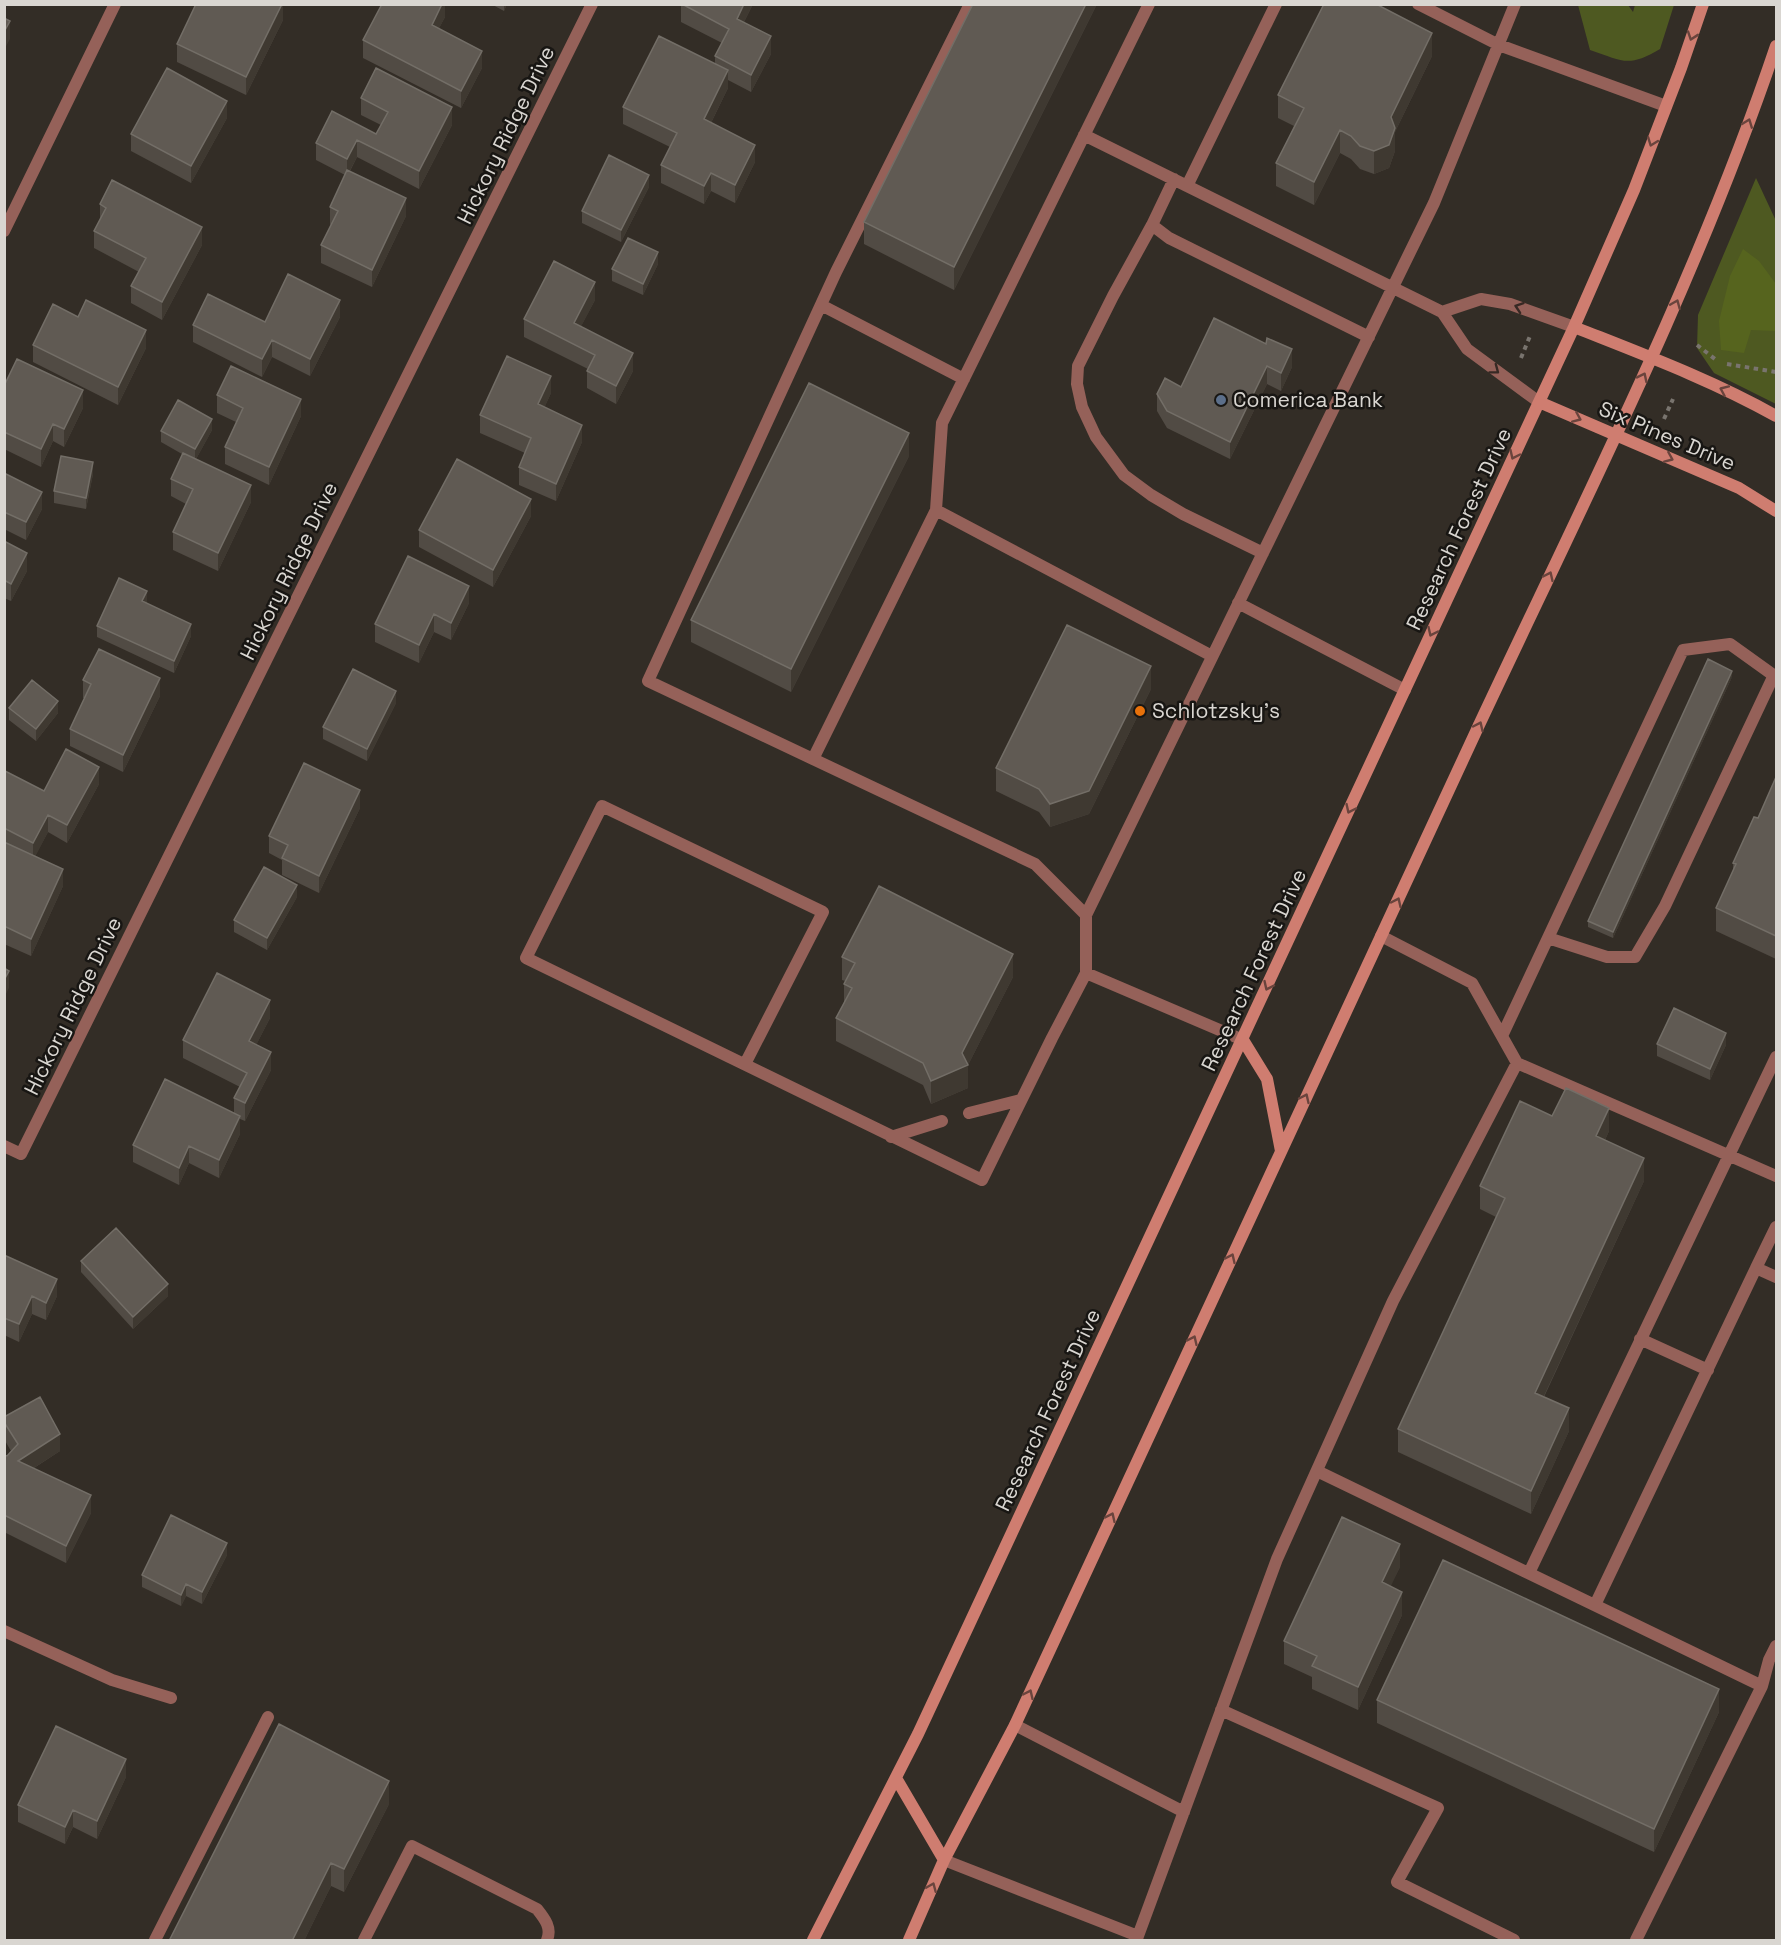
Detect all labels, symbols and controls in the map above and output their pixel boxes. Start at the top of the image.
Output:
one-way arrow [1687,31,1700,41]
street label: Hickory Ridge Drive [451,41,560,228]
one-way arrow [1741,118,1753,129]
one-way arrow [1647,137,1660,147]
one-way arrow [1669,299,1681,310]
one-way arrow [1514,301,1525,314]
one-way arrow [1488,363,1499,374]
one-way arrow [1636,373,1648,384]
place label: Comerica Bank [1233,386,1383,413]
one-way arrow [1720,386,1731,398]
marker: Comerica Bank [1214,393,1228,407]
street label: Six Pines Drive [1595,395,1740,476]
one-way arrow [1571,411,1582,423]
street label: Research Forest Drive [1400,423,1517,634]
one-way arrow [1510,449,1522,460]
one-way arrow [1662,451,1673,463]
street label: Hickory Ridge Drive [234,477,343,664]
one-way arrow [1541,572,1553,583]
one-way arrow [1428,626,1440,637]
place label: Schlotzsky's [1152,697,1280,724]
marker: Schlotzsky's [1133,704,1147,718]
one-way arrow [1472,721,1484,732]
one-way arrow [1346,803,1358,814]
street label: Research Forest Drive [1195,864,1312,1075]
one-way arrow [1389,898,1401,909]
street label: Hickory Ridge Drive [18,912,127,1099]
one-way arrow [1263,980,1275,991]
one-way arrow [1298,1094,1310,1105]
one-way arrow [1223,1254,1235,1265]
street label: Research Forest Drive [989,1304,1106,1515]
one-way arrow [1185,1335,1197,1346]
one-way arrow [1104,1512,1116,1523]
one-way arrow [1022,1689,1034,1700]
one-way arrow [925,1882,937,1893]

